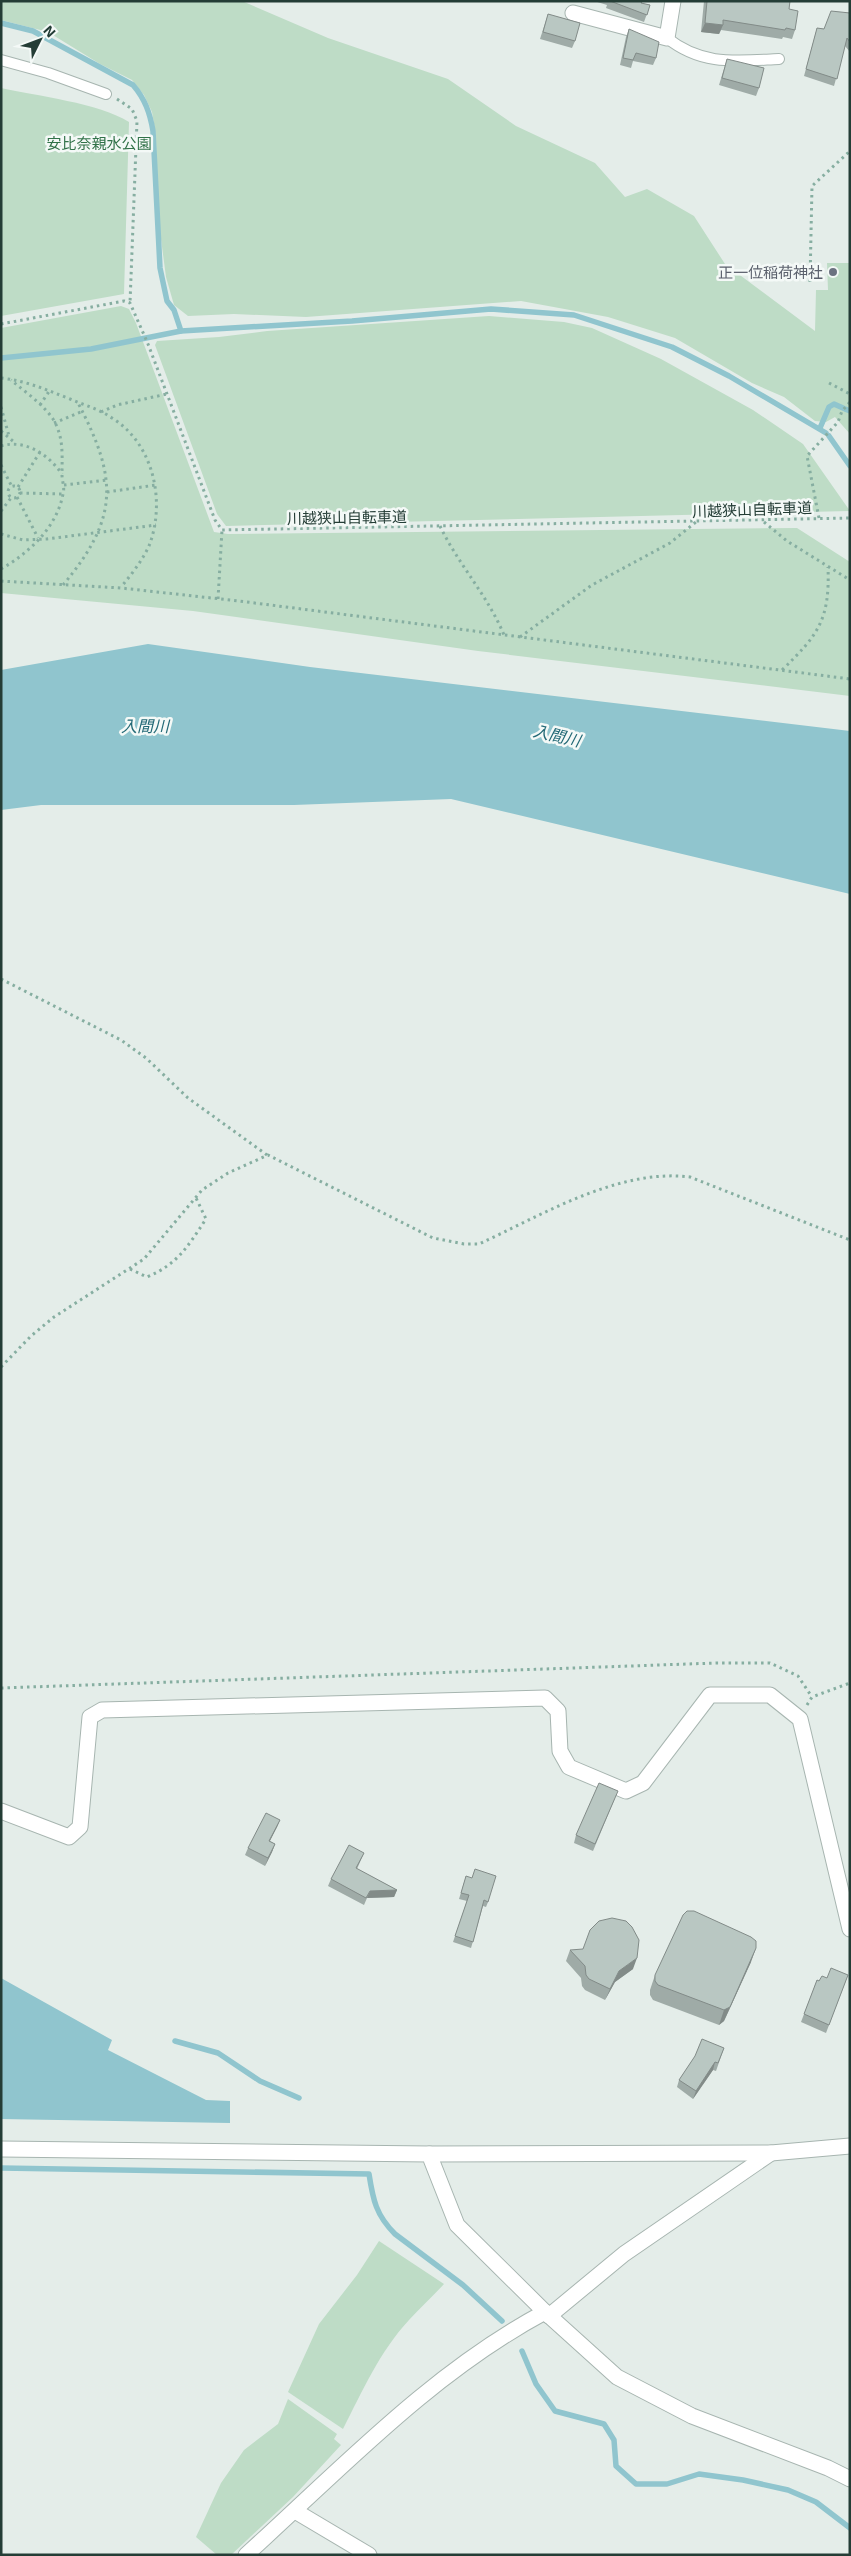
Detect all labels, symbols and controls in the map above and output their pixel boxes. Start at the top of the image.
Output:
north arrow [15,15,65,65]
text: N [40,22,60,40]
park label: 安比奈親水公園 [46,134,152,152]
place label: 正一位稲荷神社 [718,263,823,281]
marker: 正一位稲荷神社 [827,266,839,278]
street label: 川越狭山自転車道 [692,498,812,520]
street label: 川越狭山自転車道 [287,507,407,527]
water label: 入間川 [121,716,171,735]
water label: 入間川 [531,720,584,750]

